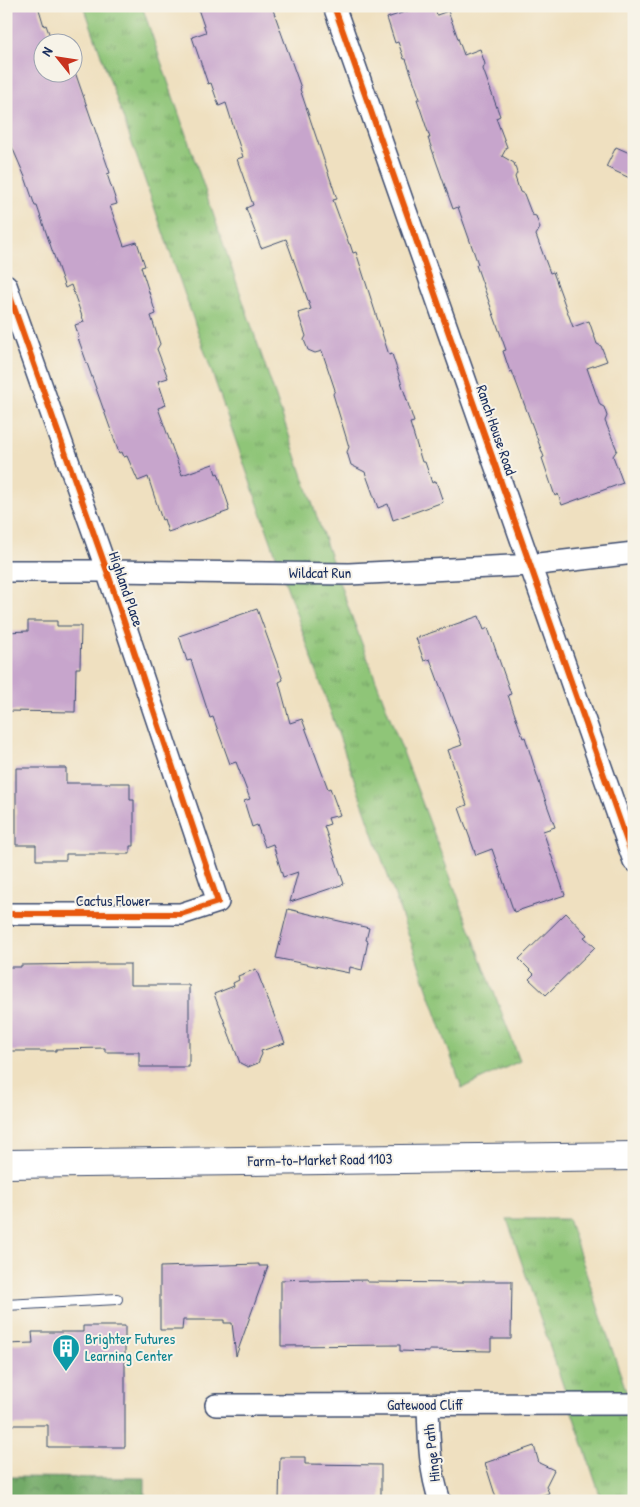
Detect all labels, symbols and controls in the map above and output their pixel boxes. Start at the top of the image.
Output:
north arrow [32,32,82,82]
text: N [36,43,57,59]
street label: Ranch House Road [471,382,522,478]
street label: Highland Place [104,548,149,629]
street label: Wildcat Run [289,562,351,583]
street label: Cactus Flower [76,890,151,911]
street label: Farm-to-Market Road 1103 [247,1148,393,1171]
place label: Brighter Futures Learning Center [85,1328,176,1366]
building icon: Brighter Futures Learning Center [51,1333,81,1372]
street label: Gatewood Cliff [387,1394,463,1415]
street label: Hinge Path [418,1423,445,1483]

